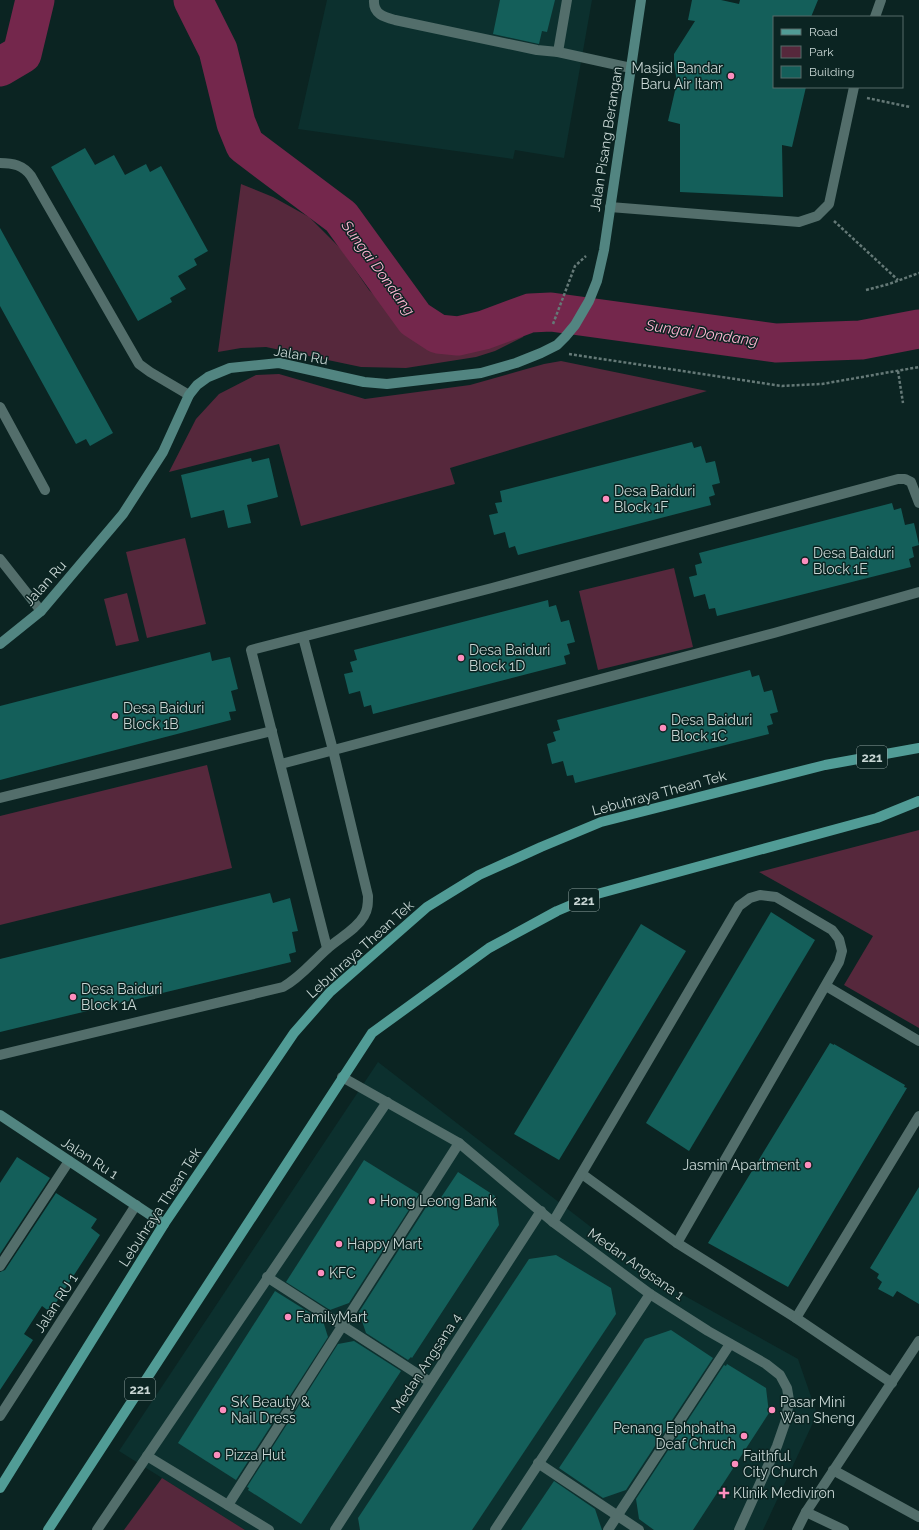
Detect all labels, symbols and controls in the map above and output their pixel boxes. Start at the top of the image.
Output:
legend [773,16,903,88]
text: Road [809,25,838,39]
text: Park [809,45,834,59]
place label: Masjid Bandar Baru Air Itam [632,60,723,92]
street label: Jalan Pisang Berangan [587,65,625,213]
text: Building [809,65,855,79]
marker: Masjid Bandar Baru Air Itam [726,71,736,81]
water label: Sungai Dondang [337,216,419,319]
water label: Sungai Dondang [644,316,759,350]
street label: Jalan Ru [273,342,329,368]
place label: Desa Baiduri Block 1F [614,483,695,515]
marker: Desa Baiduri Block 1F [601,494,611,504]
place label: Desa Baiduri Block 1E [813,545,894,577]
marker: Desa Baiduri Block 1E [800,556,810,566]
street label: Jalan Ru [21,557,69,609]
place label: Desa Baiduri Block 1D [469,642,550,674]
marker: Desa Baiduri Block 1D [456,653,466,663]
place label: Desa Baiduri Block 1B [123,700,204,732]
marker: Desa Baiduri Block 1B [110,711,120,721]
place label: Desa Baiduri Block 1C [671,712,752,744]
marker: Desa Baiduri Block 1C [658,723,668,733]
road number: 221 [857,746,887,768]
street label: Lebuhraya Thean Tek [590,767,728,819]
road number: 221 [569,889,599,911]
street label: Lebuhraya Thean Tek [303,896,417,1001]
place label: Desa Baiduri Block 1A [81,981,162,1013]
marker: Desa Baiduri Block 1A [68,992,78,1002]
street label: Jalan Ru 1 [59,1134,121,1182]
street label: Lebuhraya Thean Tek [116,1144,205,1269]
place label: Jasmin Apartment [683,1157,800,1173]
marker: Jasmin Apartment [803,1160,813,1170]
place label: Hong Leong Bank [380,1193,497,1209]
marker: Hong Leong Bank [367,1196,377,1206]
street label: Medan Angsana 1 [585,1225,687,1303]
place label: Happy Mart [347,1236,422,1252]
marker: Happy Mart [334,1239,344,1249]
place label: KFC [329,1265,356,1281]
marker: KFC [316,1268,326,1278]
street label: Jalan RU 1 [31,1271,81,1335]
place label: FamilyMart [296,1309,368,1325]
street label: Medan Angsana 4 [388,1310,464,1416]
marker: FamilyMart [283,1312,293,1322]
road number: 221 [125,1378,155,1400]
place label: SK Beauty & Nail Dress [231,1394,311,1426]
place label: Pasar Mini Wan Sheng [780,1394,855,1426]
marker: SK Beauty & Nail Dress [218,1405,228,1415]
marker: Pasar Mini Wan Sheng [767,1405,777,1415]
place label: Penang Ephphatha Deaf Chruch [613,1420,736,1452]
marker: Penang Ephphatha Deaf Chruch [739,1431,749,1441]
place label: Pizza Hut [225,1447,285,1463]
place label: Faithful City Church [743,1448,818,1480]
marker: Pizza Hut [212,1450,222,1460]
marker: Faithful City Church [730,1459,740,1469]
place label: Klinik Mediviron [733,1485,835,1501]
marker: Klinik Mediviron [718,1487,730,1499]

